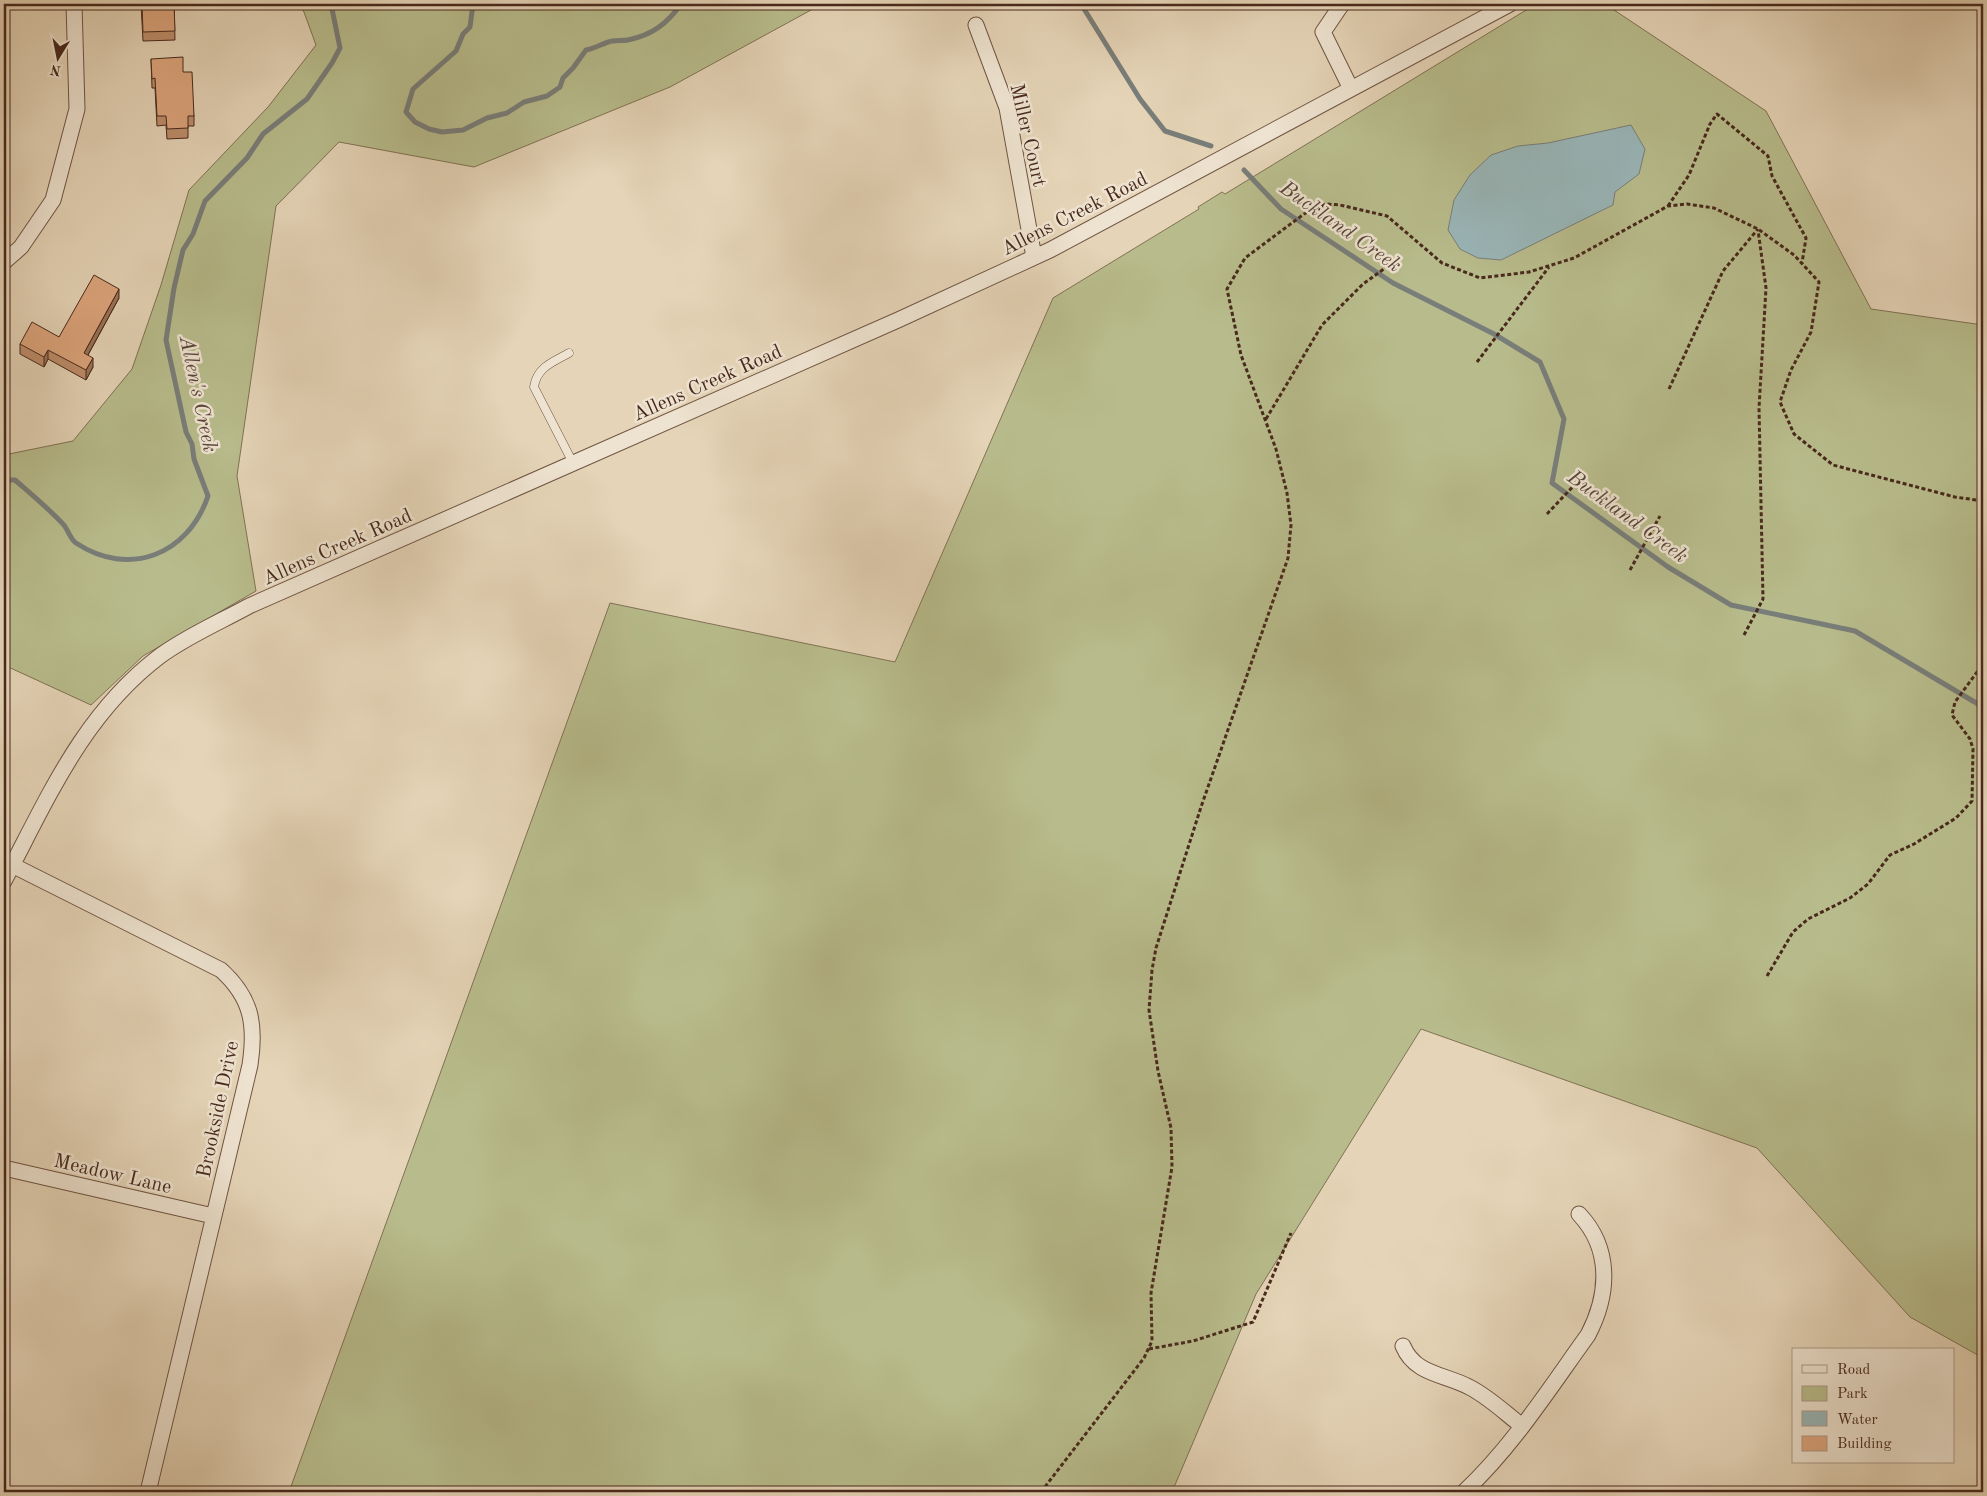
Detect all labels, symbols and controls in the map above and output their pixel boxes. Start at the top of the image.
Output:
north arrow [32,32,82,82]
text: N [49,62,62,78]
street label: Miller Court [1005,82,1049,189]
street label: Allens Creek Road [999,169,1151,260]
water label: Buckland Creek [1275,177,1405,277]
water label: Allen's Creek [175,333,220,454]
street label: Allens Creek Road [630,342,785,426]
water label: Buckland Creek [1562,466,1691,568]
street label: Allens Creek Road [260,506,415,590]
street label: Brookside Drive [195,1039,243,1180]
street label: Meadow Lane [52,1152,173,1198]
legend [1792,1348,1954,1464]
text: Road [1837,1363,1871,1378]
text: Park [1837,1387,1868,1402]
text: Water [1837,1413,1878,1428]
text: Building [1837,1437,1892,1452]

